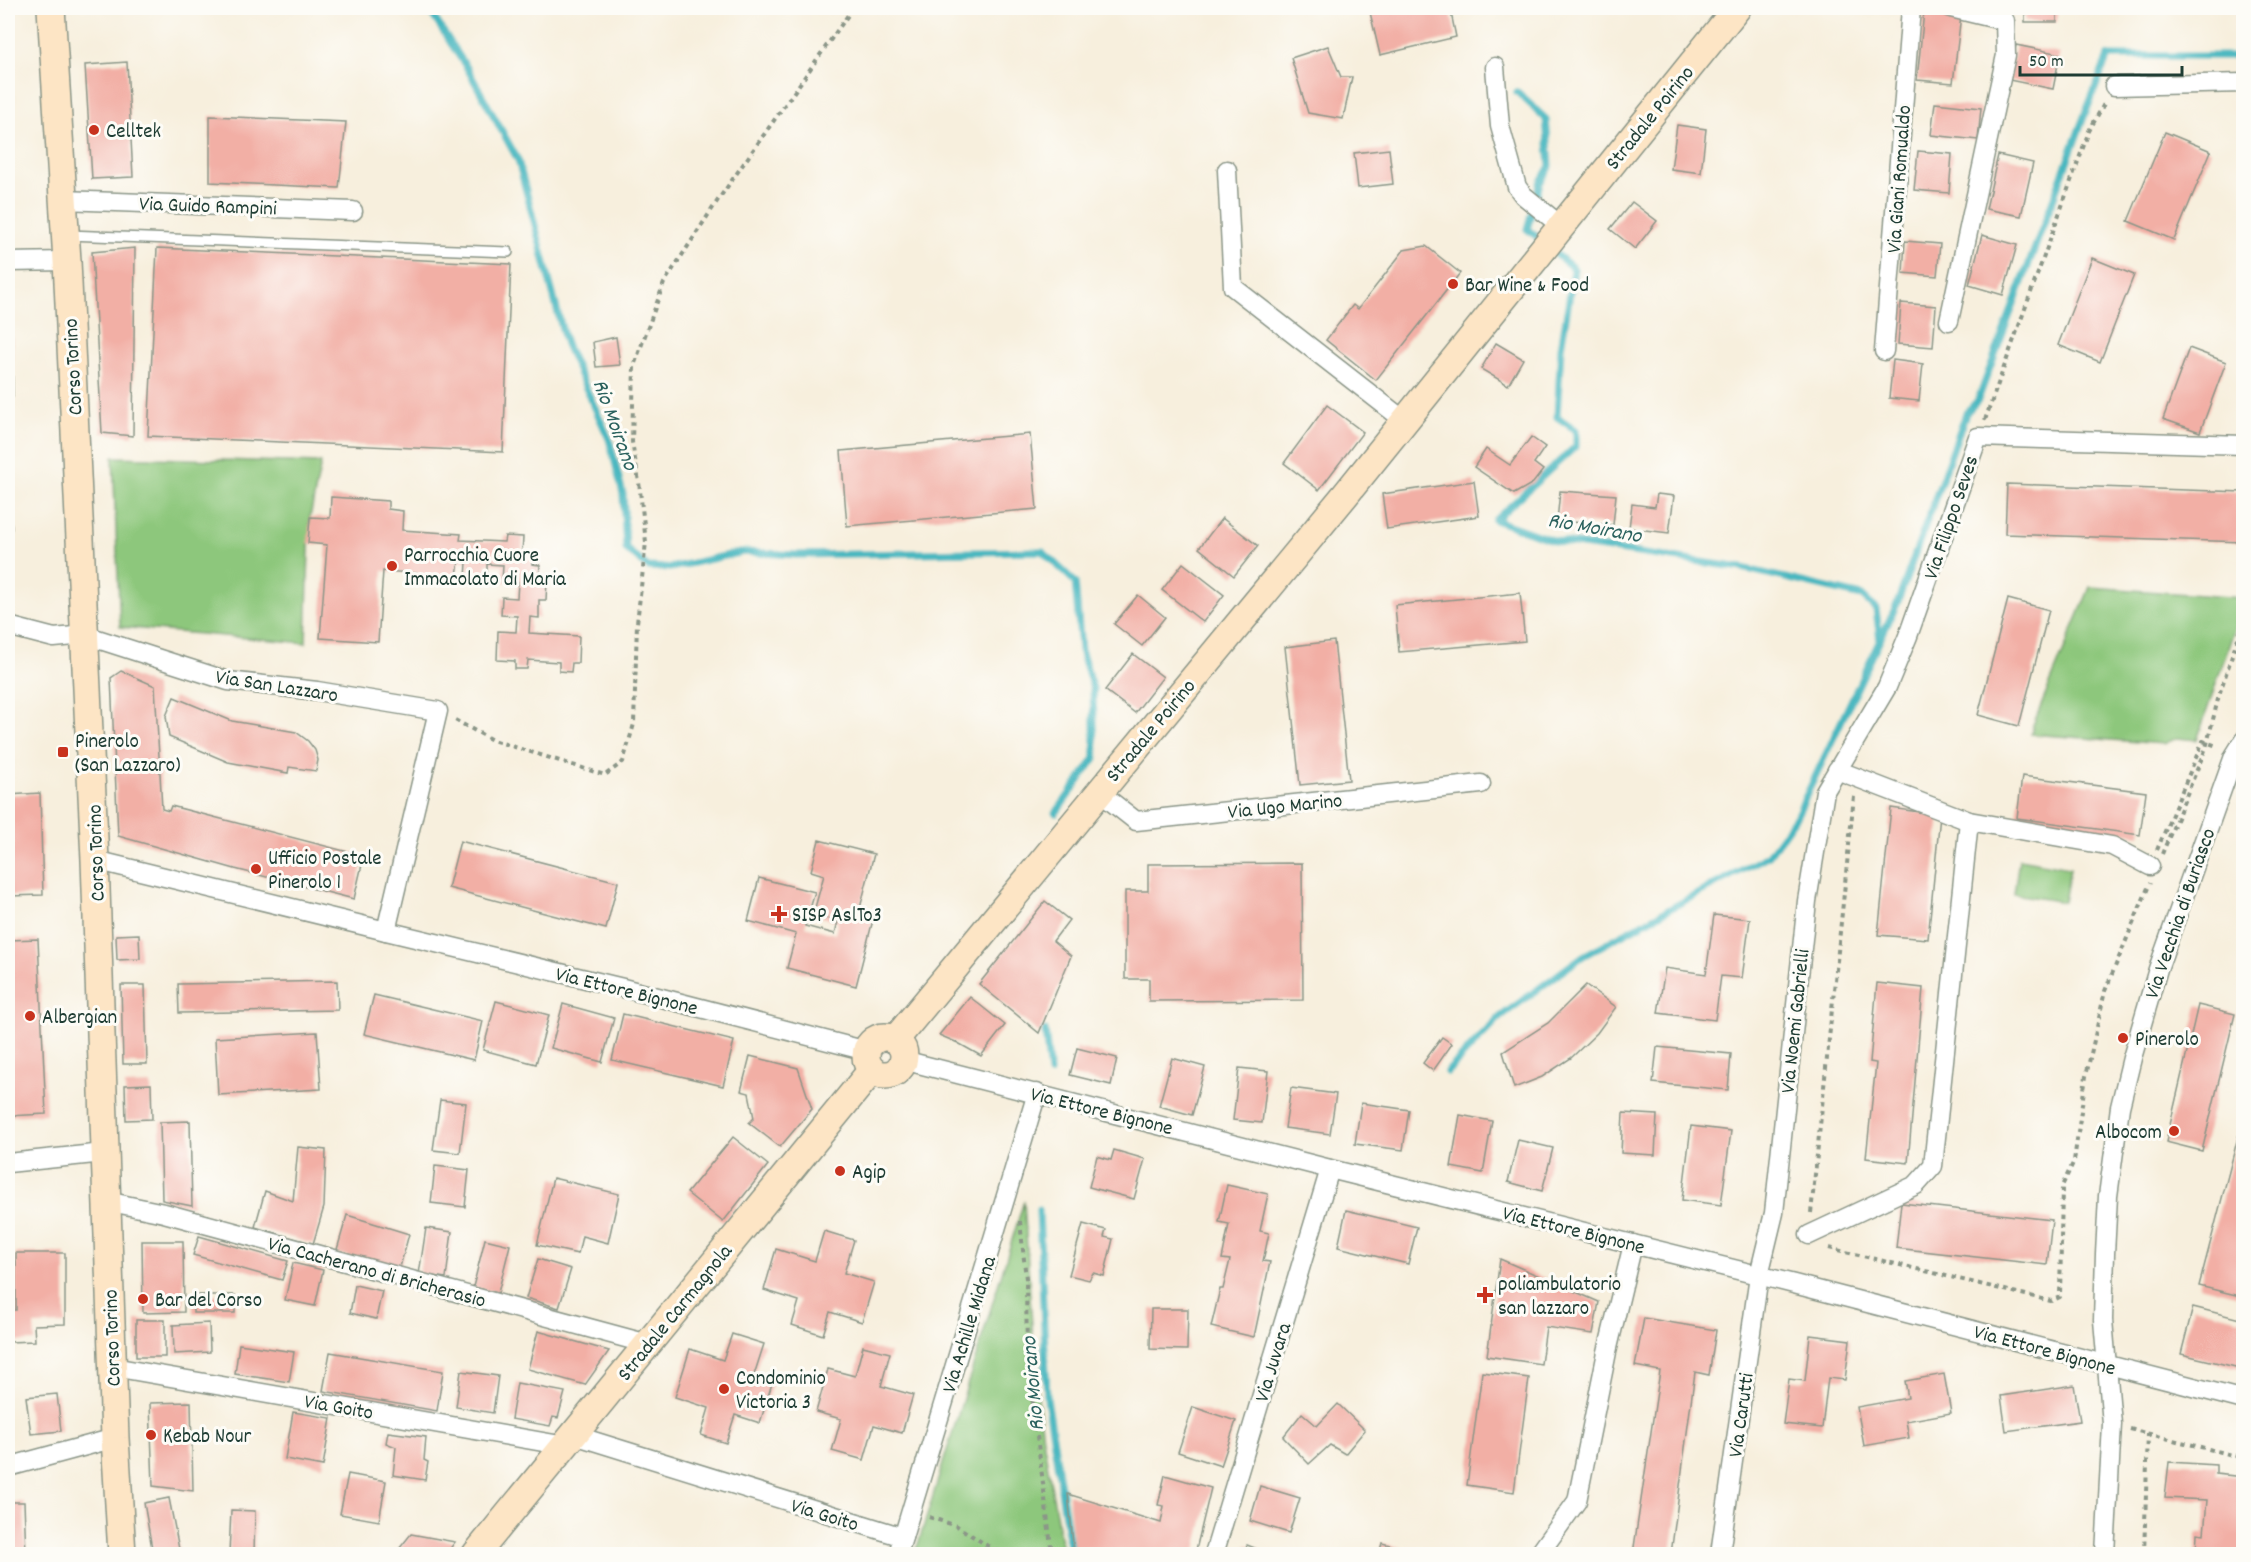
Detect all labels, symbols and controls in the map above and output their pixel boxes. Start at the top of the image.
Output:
scale bar [2020,39,2182,77]
text: 50 m [2029,50,2064,75]
street label: Stradale Poirino [1600,60,1703,178]
street label: Via Giani Romualdo [1881,104,1921,254]
place label: Celltek [106,118,161,148]
marker: Celltek [87,123,101,137]
street label: Via Guido Rampini [139,191,277,225]
place label: Bar Wine & Food [1465,272,1589,302]
marker: Bar Wine & Food [1446,277,1460,291]
street label: Corso Torino [57,318,93,416]
water label: Rio Moirano [583,375,645,476]
street label: Via Filippo Seves [1918,452,1988,584]
water label: Rio Moirano [1545,506,1645,553]
place label: Parrocchia Cuore Immacolato di Maria [404,542,567,596]
marker: Parrocchia Cuore Immacolato di Maria [385,559,399,573]
street label: Via San Lazzaro [213,663,340,712]
street label: Stradale Poirino [1100,674,1205,790]
place label: Pinerolo (San Lazzaro) [75,728,181,782]
marker: Pinerolo (San Lazzaro) [56,745,70,759]
street label: Via Ugo Marino [1227,787,1344,829]
street label: Corso Torino [81,804,115,902]
street label: Via Vecchia di Buriasco [2139,825,2225,1003]
place label: Ufficio Postale Pinerolo 1 [268,845,382,899]
marker: Ufficio Postale Pinerolo 1 [249,862,263,876]
place label: SISP AslTo3 [792,902,882,932]
marker: SISP AslTo3 [770,905,788,923]
street label: Via Noemi Gabrielli [1774,948,1819,1095]
street label: Via Ettore Bignone [552,961,701,1025]
place label: Albergian [42,1004,117,1034]
marker: Albergian [23,1009,37,1023]
place label: Pinerolo [2135,1026,2199,1056]
marker: Pinerolo [2116,1031,2130,1045]
street label: Via Ettore Bignone [1027,1081,1176,1145]
place label: Albocom [2095,1119,2162,1149]
marker: Albocom [2167,1124,2181,1138]
place label: Agip [852,1159,886,1189]
marker: Agip [833,1164,847,1178]
street label: Via Ettore Bignone [1499,1200,1648,1264]
street label: Via Cacherano di Bricherasio [264,1230,489,1317]
street label: Stradale Carmagnola [612,1238,742,1389]
street label: Via Achille Midana [936,1252,1006,1397]
place label: poliambulatorio san lazzaro [1498,1271,1621,1325]
marker: poliambulatorio san lazzaro [1476,1286,1494,1304]
place label: Bar del Corso [155,1287,262,1317]
street label: Corso Torino [97,1289,131,1387]
marker: Bar del Corso [136,1292,150,1306]
street label: Via Juvara [1249,1318,1301,1406]
street label: Via Ettore Bignone [1970,1319,2119,1385]
water label: Rio Moirano [1015,1334,1054,1432]
place label: Condominio Victoria 3 [736,1365,826,1419]
street label: Via Carutti [1722,1371,1764,1460]
marker: Condominio Victoria 3 [717,1382,731,1396]
street label: Via Goito [302,1388,375,1430]
place label: Kebab Nour [163,1423,252,1453]
marker: Kebab Nour [144,1428,158,1442]
street label: Via Goito [787,1492,862,1541]

